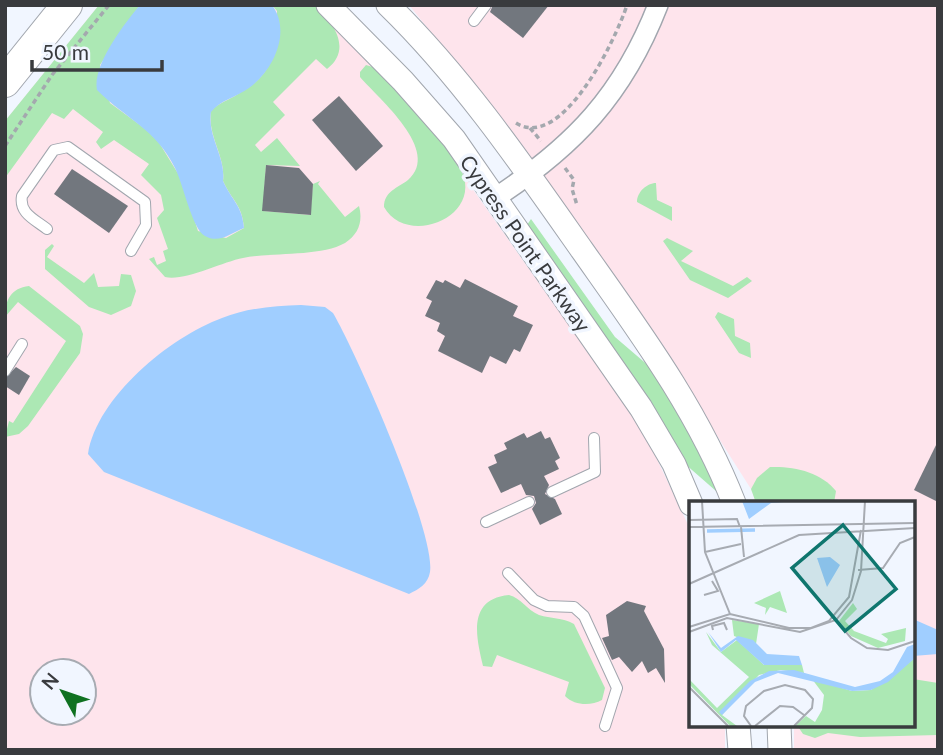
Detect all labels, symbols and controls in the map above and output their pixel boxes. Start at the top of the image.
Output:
scale bar [32,28,161,72]
text: 50 m [42,39,89,64]
street label: Cypress Point Parkway [456,150,597,336]
inset map [689,501,915,727]
north arrow [28,657,98,727]
text: N [36,668,63,694]

